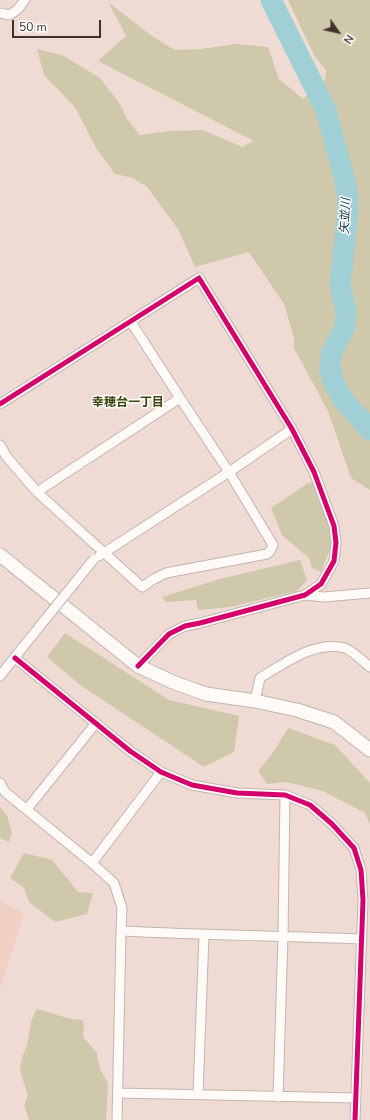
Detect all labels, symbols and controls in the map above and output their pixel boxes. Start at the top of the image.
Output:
scale bar [14,12,103,38]
north arrow [318,12,358,52]
text: 50 m [19,19,47,35]
text: N [340,31,357,47]
water label: 矢並川 [338,198,354,234]
district label: 幸穂台一丁目 [92,396,164,410]

